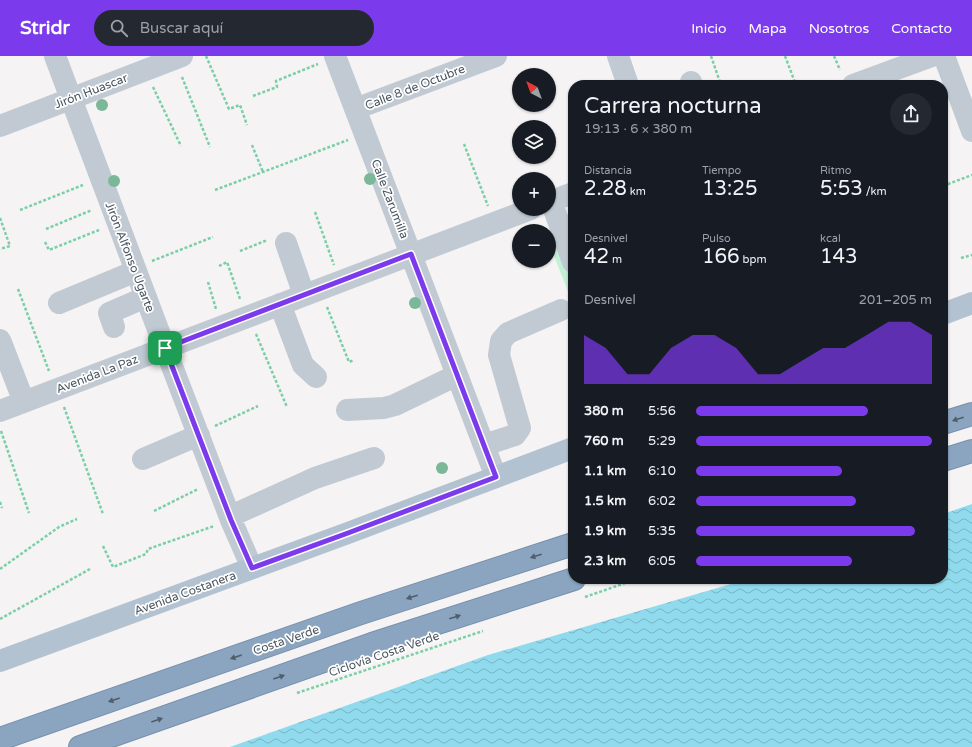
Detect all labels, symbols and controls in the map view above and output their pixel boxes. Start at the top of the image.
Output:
search box [94,10,374,46]
text: Stridr [20,17,70,39]
icon: search [108,17,130,39]
text: Buscar aquí [140,19,223,37]
text: Inicio [691,20,727,37]
text: Mapa [749,20,787,37]
text: Nosotros [809,20,869,37]
text: Contacto [891,20,952,37]
street label: Calle 8 de Octubre [363,61,467,112]
north arrow [512,68,556,112]
map controls [512,68,556,268]
street label: Jirón Huascar [52,70,130,111]
text: Carrera nocturna [584,93,762,119]
button: share [890,93,932,135]
button: layers [512,120,556,164]
text: 19:13 · 6 × 380 m [584,121,692,137]
street label: Calle Zarumilla [368,157,412,241]
text: Distancia [584,164,632,177]
text: Tiempo [702,164,741,177]
text: Ritmo [820,164,852,177]
button: + [512,172,556,216]
text: 2.28 [584,177,627,201]
text: 13:25 [702,177,757,201]
text: 5:53 [820,177,863,201]
text: km [627,185,646,198]
text: /km [863,185,887,198]
street label: Jirón Alfonso Ugarte [103,200,158,314]
button: − [512,224,556,268]
text: Desnivel [584,232,628,245]
text: Pulso [702,232,731,245]
text: kcal [820,232,841,245]
text: 42 [584,245,609,269]
text: 166 [702,245,740,269]
text: 143 [820,245,858,269]
text: m [609,253,622,266]
text: bpm [740,253,767,266]
text: Desnivel [584,292,636,308]
text: 201–205 m [859,292,932,308]
pin [148,331,182,365]
icon: arrive [154,337,176,359]
street label: Avenida La Paz [54,352,140,396]
text: 380 m [584,403,624,419]
text: 5:56 [648,403,676,419]
one-way arrow [951,416,963,422]
text: 760 m [584,433,624,449]
text: 5:29 [648,433,676,449]
text: 1.1 km [584,463,626,479]
text: 6:10 [648,463,676,479]
text: 1.5 km [584,493,626,509]
text: 6:02 [648,493,676,509]
text: 1.9 km [584,523,626,539]
text: 5:35 [648,523,676,539]
one-way arrow [530,553,542,559]
text: 2.3 km [584,553,626,569]
text: 6:05 [648,553,676,569]
street label: Avenida Costanera [132,568,238,618]
one-way arrow [406,594,418,600]
one-way arrow [450,614,462,620]
street label: Costa Verde [251,622,321,658]
street label: Ciclovía Costa Verde [327,628,441,679]
one-way arrow [230,654,242,660]
one-way arrow [274,674,286,680]
one-way arrow [107,697,119,703]
one-way arrow [151,717,163,723]

